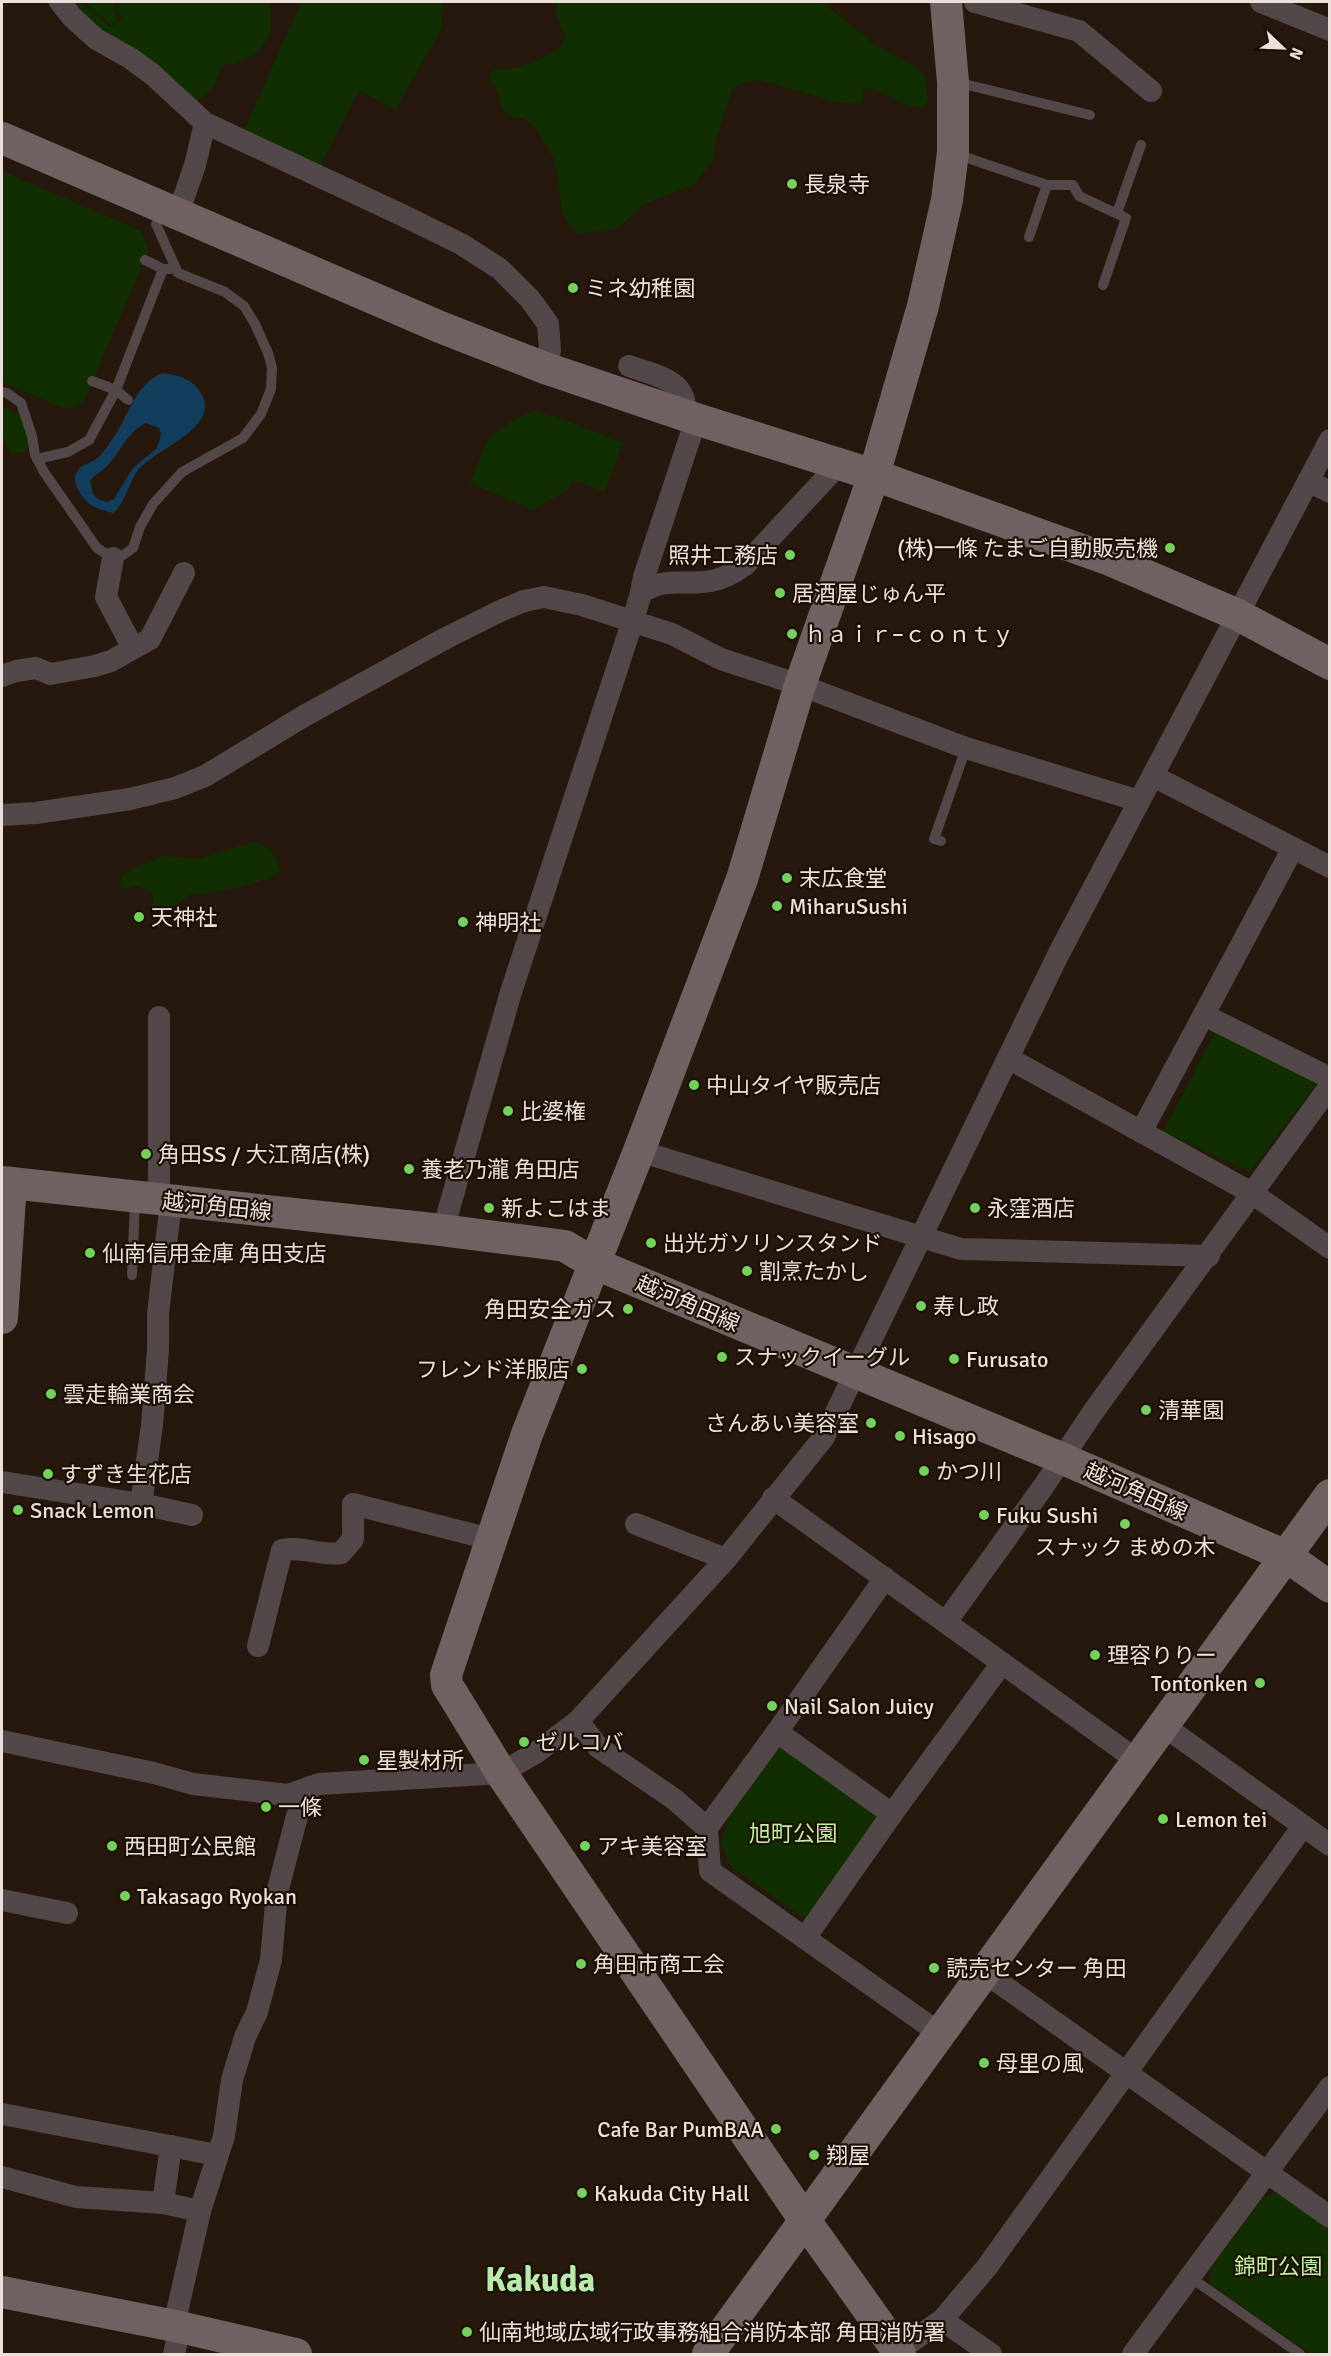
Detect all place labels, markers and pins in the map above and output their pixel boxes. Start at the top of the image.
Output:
place label: 長泉寺 [804,171,870,198]
marker: 長泉寺 [785,177,799,191]
place label: ミネ幼稚園 [585,275,695,302]
marker: ミネ幼稚園 [566,281,580,295]
place label: (株)一條 たまご自動販売機 [897,535,1158,562]
marker: (株)一條 たまご自動販売機 [1163,541,1177,555]
place label: 照井工務店 [668,542,778,569]
marker: 照井工務店 [783,548,797,562]
place label: 居酒屋じゅん平 [792,580,946,607]
marker: 居酒屋じゅん平 [773,586,787,600]
place label: ｈａｉｒ−ｃｏｎｔｙ [804,621,1014,648]
marker: ｈａｉｒ−ｃｏｎｔｙ [785,627,799,641]
place label: 末広食堂 [799,865,887,892]
marker: 末広食堂 [780,871,794,885]
place label: MiharuSushi [789,893,908,920]
marker: MiharuSushi [770,899,784,913]
place label: 天神社 [151,904,217,931]
place label: 神明社 [475,909,541,936]
marker: 天神社 [132,910,146,924]
marker: 神明社 [456,915,470,929]
place label: 中山タイヤ販売店 [706,1072,881,1099]
marker: 中山タイヤ販売店 [687,1078,701,1092]
place label: 比婆権 [520,1098,586,1125]
marker: 比婆権 [501,1104,515,1118]
place label: 角田SS / 大江商店(株) [158,1141,370,1168]
marker: 角田SS / 大江商店(株) [139,1147,153,1161]
place label: 養老乃瀧 角田店 [421,1156,580,1183]
marker: 養老乃瀧 角田店 [402,1162,416,1176]
place label: 新よこはま [501,1195,611,1222]
place label: 永窪酒店 [987,1195,1075,1222]
marker: 新よこはま [482,1201,496,1215]
marker: 永窪酒店 [968,1201,982,1215]
place label: 出光ガソリンスタンド [663,1230,883,1257]
marker: 出光ガソリンスタンド [644,1236,658,1250]
place label: 仙南信用金庫 角田支店 [102,1240,327,1267]
marker: 仙南信用金庫 角田支店 [83,1246,97,1260]
place label: 割烹たかし [759,1258,869,1285]
marker: 割烹たかし [740,1264,754,1278]
place label: 寿し政 [933,1293,999,1320]
place label: 角田安全ガス [484,1296,616,1323]
marker: 寿し政 [914,1299,928,1313]
marker: 角田安全ガス [621,1302,635,1316]
place label: スナックイーグル [734,1344,910,1371]
place label: Furusato [966,1346,1049,1373]
marker: スナックイーグル [715,1350,729,1364]
marker: Furusato [947,1352,961,1366]
place label: フレンド洋服店 [416,1356,570,1383]
marker: フレンド洋服店 [575,1362,589,1376]
place label: 雲走輪業商会 [63,1381,195,1408]
marker: 雲走輪業商会 [44,1387,58,1401]
place label: 清華園 [1158,1397,1224,1424]
marker: 清華園 [1139,1403,1153,1417]
place label: さんあい美容室 [705,1410,859,1437]
marker: さんあい美容室 [864,1416,878,1430]
place label: Hisago [912,1423,977,1450]
marker: Hisago [893,1429,907,1443]
place label: かつ川 [936,1458,1002,1485]
place label: すずき生花店 [60,1461,192,1488]
marker: かつ川 [917,1464,931,1478]
marker: すずき生花店 [41,1467,55,1481]
place label: Snack Lemon [30,1497,154,1524]
place label: Fuku Sushi [996,1502,1098,1529]
marker: Snack Lemon [11,1503,25,1517]
marker: Fuku Sushi [977,1508,991,1522]
marker: スナック まめの木 [1118,1517,1132,1531]
place label: スナック まめの木 [1035,1534,1215,1561]
place label: 理容りりー [1107,1642,1217,1669]
marker: 理容りりー [1088,1648,1102,1662]
place label: Tontonken [1151,1670,1248,1697]
marker: Tontonken [1253,1676,1267,1690]
place label: Nail Salon Juicy [784,1693,934,1720]
marker: Nail Salon Juicy [765,1699,779,1713]
place label: ゼルコバ [536,1729,624,1756]
marker: ゼルコバ [517,1735,531,1749]
place label: 星製材所 [376,1747,464,1774]
marker: 星製材所 [357,1753,371,1767]
place label: 一條 [278,1794,322,1821]
marker: 一條 [259,1800,273,1814]
place label: Lemon tei [1175,1806,1267,1833]
marker: Lemon tei [1156,1812,1170,1826]
place label: 西田町公民館 [124,1833,256,1860]
place label: アキ美容室 [597,1833,707,1860]
marker: 西田町公民館 [105,1839,119,1853]
marker: アキ美容室 [578,1839,592,1853]
place label: Takasago Ryokan [137,1883,297,1910]
marker: Takasago Ryokan [118,1889,132,1903]
place label: 角田市商工会 [593,1951,725,1978]
place label: 読売センター 角田 [946,1955,1127,1982]
marker: 角田市商工会 [574,1957,588,1971]
marker: 読売センター 角田 [927,1961,941,1975]
place label: 母里の風 [996,2050,1084,2077]
marker: 母里の風 [977,2056,991,2070]
place label: Cafe Bar PumBAA [597,2116,765,2143]
marker: Cafe Bar PumBAA [769,2122,783,2136]
place label: 翔屋 [826,2142,870,2169]
marker: 翔屋 [807,2148,821,2162]
place label: Kakuda City Hall [594,2180,749,2207]
marker: Kakuda City Hall [575,2186,589,2200]
place label: 仙南地域広域行政事務組合消防本部 角田消防署 [479,2319,946,2346]
marker: 仙南地域広域行政事務組合消防本部 角田消防署 [460,2325,474,2339]

